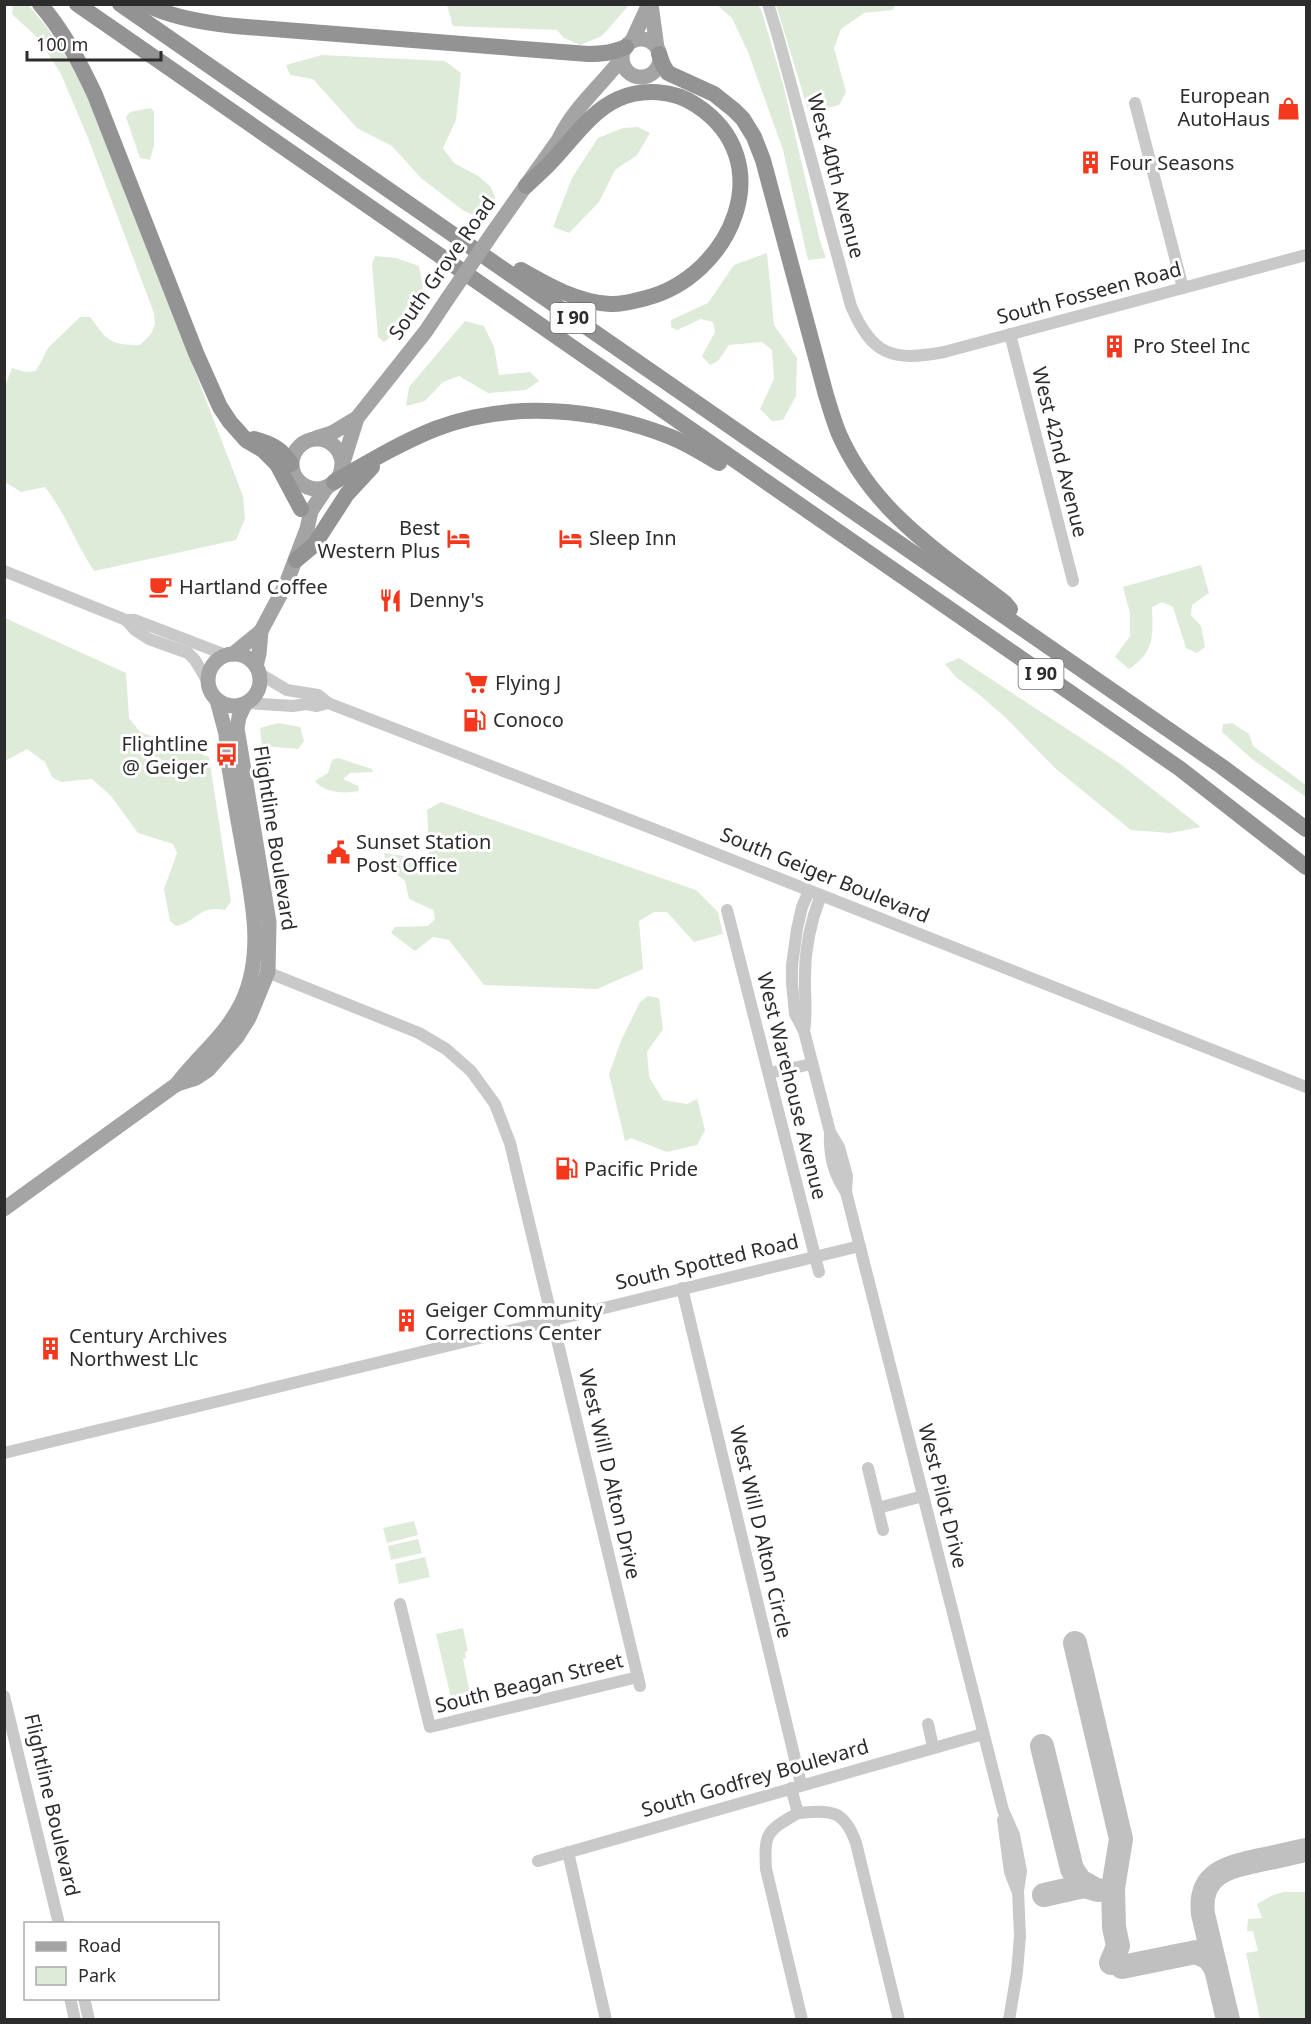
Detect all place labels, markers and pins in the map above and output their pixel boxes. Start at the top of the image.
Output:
place label: European AutoHaus [1178,82,1270,132]
shop icon: European AutoHaus [1275,95,1301,121]
place label: Four Seasons [1109,149,1234,176]
building icon: Four Seasons [1078,150,1104,176]
place label: Pro Steel Inc [1133,332,1250,359]
building icon: Pro Steel Inc [1102,333,1128,359]
place label: Best Western Plus [317,514,440,564]
place label: Sleep Inn [589,524,677,551]
hotel icon: Sleep Inn [558,525,584,551]
hotel icon: Best Western Plus [445,526,471,552]
place label: Hartland Coffee [179,573,328,600]
cafe icon: Hartland Coffee [148,574,174,600]
place label: Denny's [409,586,484,613]
restaurant icon: Denny's [378,587,404,613]
place label: Flying J [495,669,561,696]
supermarket icon: Flying J [464,670,490,696]
place label: Conoco [493,706,564,733]
fuel station icon: Conoco [462,707,488,733]
place label: Flightline @ Geiger [121,730,208,780]
bus stop icon: Flightline @ Geiger [213,742,239,768]
place label: Sunset Station Post Office [356,828,491,878]
public building icon: Sunset Station Post Office [325,840,351,866]
place label: Pacific Pride [584,1155,698,1182]
fuel station icon: Pacific Pride [553,1156,579,1182]
place label: Geiger Community Corrections Center [425,1296,603,1346]
building icon: Geiger Community Corrections Center [394,1308,420,1334]
place label: Century Archives Northwest Llc [69,1322,227,1372]
building icon: Century Archives Northwest Llc [38,1335,64,1361]

